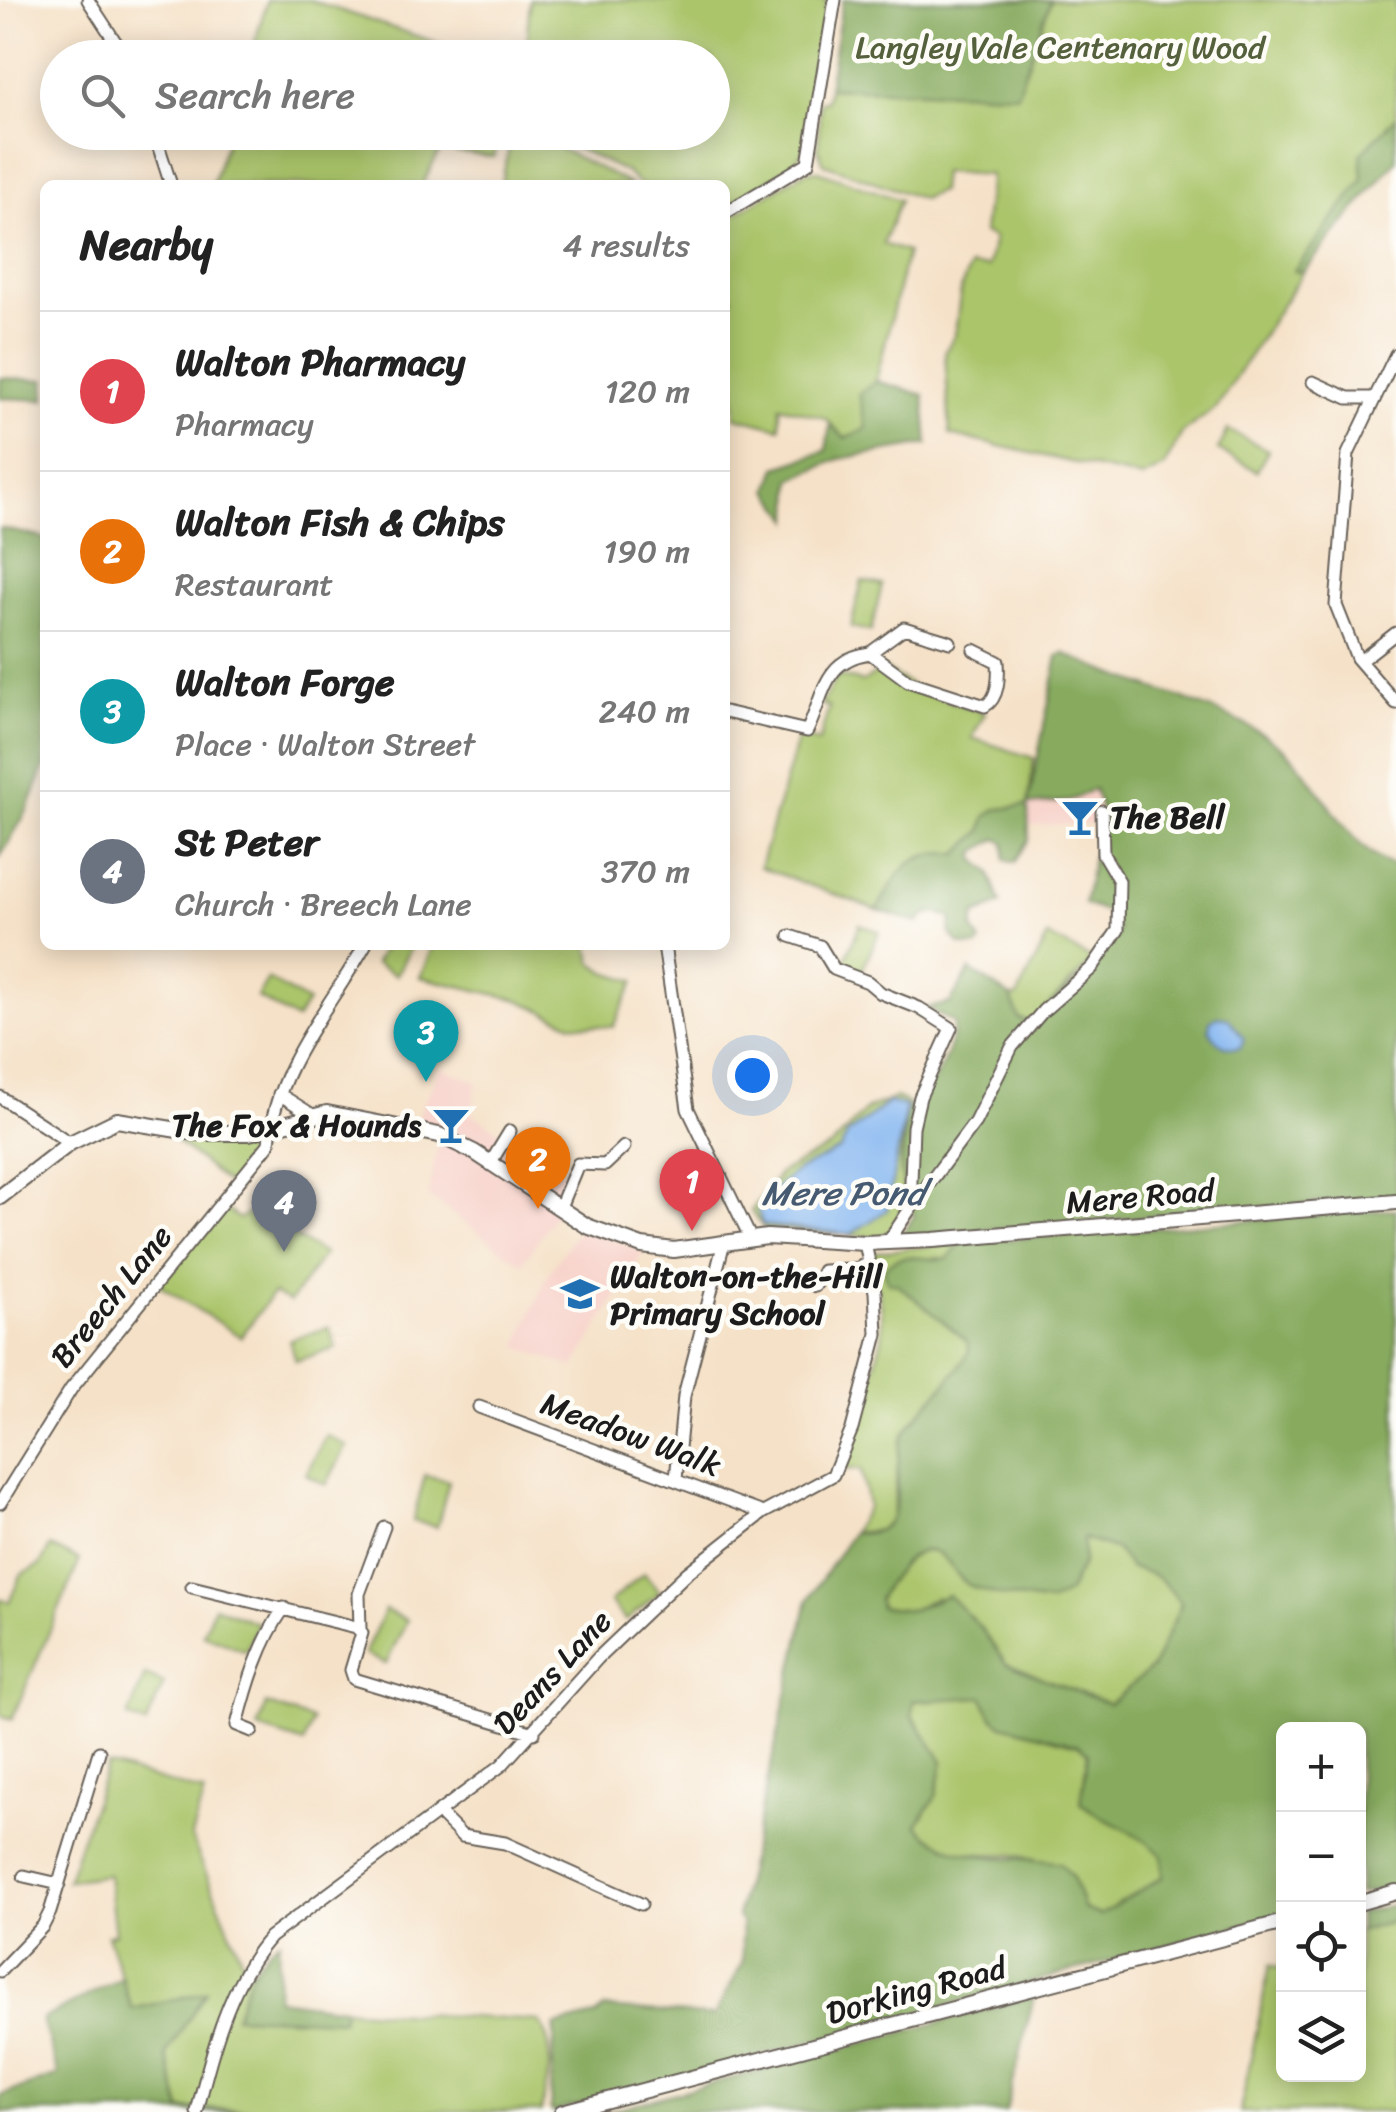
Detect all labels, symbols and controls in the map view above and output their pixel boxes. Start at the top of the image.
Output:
park label: Langley Vale Centenary Wood [855,19,1267,76]
search box [40,40,730,150]
text: Search here [155,62,355,129]
icon: search [75,68,130,123]
text: Nearby [80,208,213,282]
text: 4 results [562,217,690,274]
text: Walton Pharmacy [175,329,465,396]
text: 1 [106,363,119,420]
text: 120 m [605,363,690,420]
text: Pharmacy [175,396,314,453]
text: Walton Fish & Chips [175,489,505,556]
text: 2 [103,523,122,580]
text: 190 m [604,523,690,580]
text: Restaurant [175,556,333,613]
text: Walton Forge [175,649,394,716]
text: 3 [104,683,121,740]
text: 240 m [598,683,690,740]
text: Place · Walton Street [175,716,475,773]
place label: The Bell [1110,789,1226,846]
bar icon: The Bell [1059,796,1101,838]
text: St Peter [175,809,319,876]
text: 4 [102,843,123,900]
text: 370 m [601,843,690,900]
text: Church · Breech Lane [175,876,472,933]
pin: 3 [394,1000,458,1082]
your location [727,1050,778,1101]
place label: The Fox & Hounds [172,1097,422,1154]
bar icon: The Fox & Hounds [430,1104,472,1146]
pin: 2 [506,1126,570,1209]
pin: 1 [660,1148,724,1231]
street label: Mere Road [1064,1161,1219,1231]
water label: Mere Pond [761,1162,934,1224]
pin: 4 [252,1170,316,1252]
street label: Breech Lane [35,1212,188,1381]
place label: Walton-on-the-Hill Primary School [610,1248,884,1342]
school or university icon: Walton-on-the-Hill Primary School [559,1273,601,1315]
street label: Meadow Walk [532,1375,730,1494]
street label: Deans Lane [478,1596,627,1749]
map controls [1276,1722,1366,2082]
button: + [1276,1722,1366,1812]
button: − [1276,1812,1366,1902]
button: locate [1276,1902,1366,1992]
street label: Dorking Road [820,1939,1015,2042]
button: layers [1276,1992,1366,2082]

